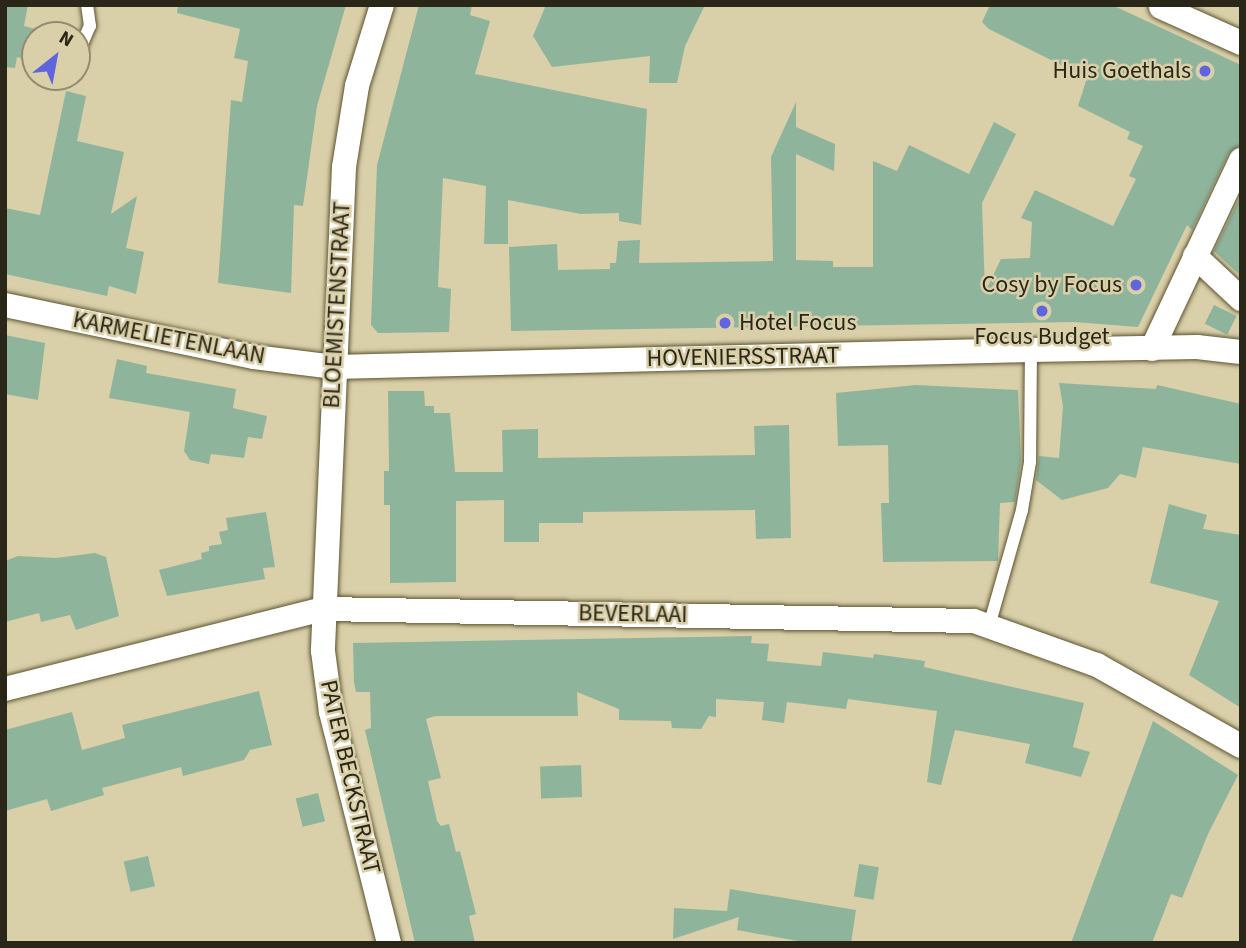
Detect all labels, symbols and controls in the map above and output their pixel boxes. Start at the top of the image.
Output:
north arrow [21,21,91,91]
text: N [54,24,78,54]
place label: Huis Goethals [1053,57,1191,85]
marker: Huis Goethals [1197,63,1213,79]
street label: BLOEMISTENSTRAAT [317,201,357,409]
place label: Cosy by Focus [981,271,1122,299]
marker: Cosy by Focus [1128,277,1144,293]
marker: Focus Budget [1034,303,1050,319]
street label: KARMELIETENLAAN [70,305,268,371]
place label: Hotel Focus [739,309,856,337]
marker: Hotel Focus [717,315,733,331]
place label: Focus Budget [974,323,1110,351]
street label: HOVENIERSSTRAAT [646,341,840,373]
street label: BEVERLAAI [578,599,688,629]
street label: PATER BECKSTRAAT [314,677,386,877]

